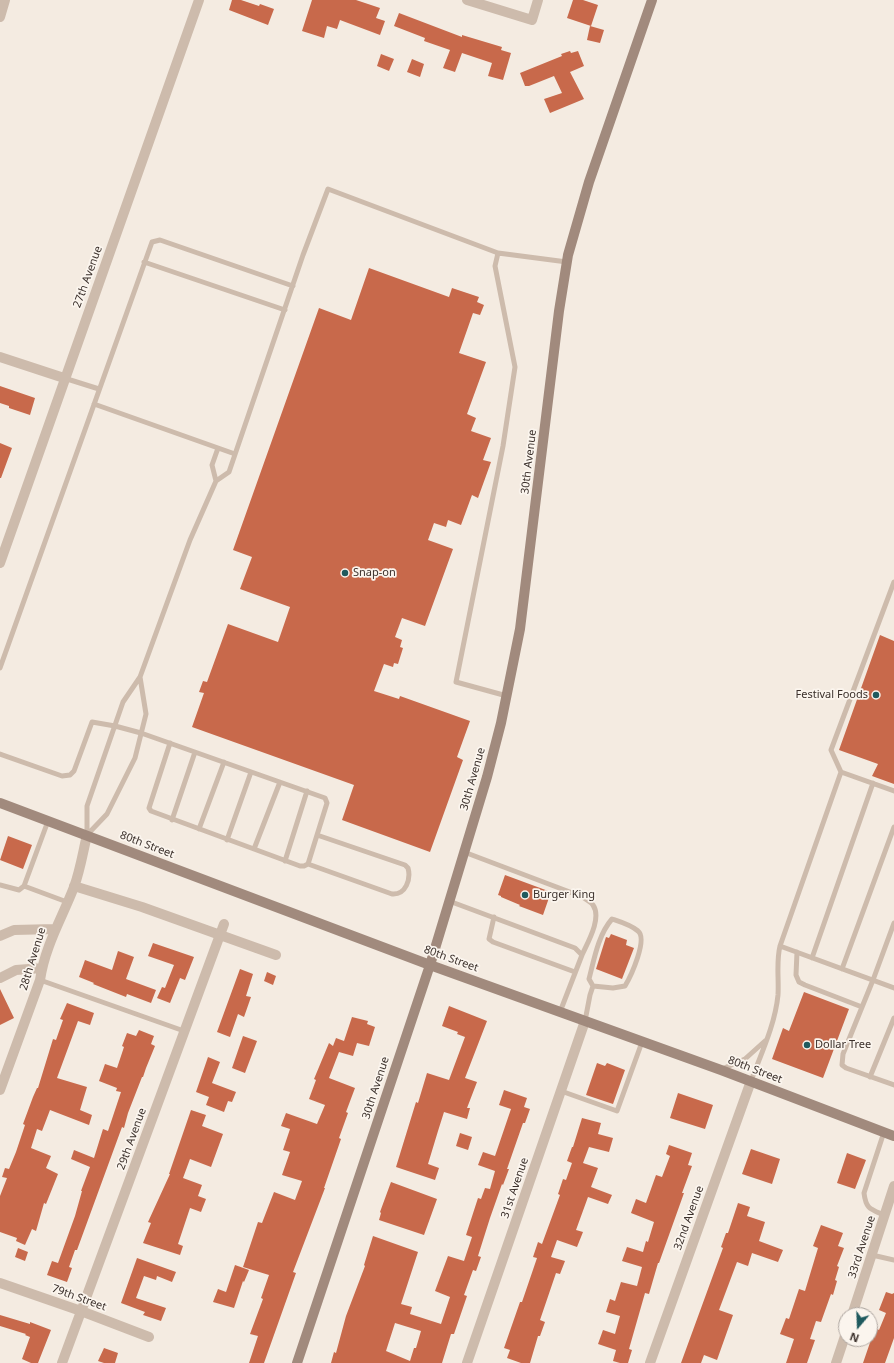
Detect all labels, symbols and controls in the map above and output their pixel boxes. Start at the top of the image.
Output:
street label: 27th Avenue [71,244,105,310]
street label: 30th Avenue [518,429,540,495]
place label: Snap-on [353,566,396,580]
marker: Snap-on [340,568,350,578]
place label: Festival Foods [795,688,868,702]
marker: Festival Foods [871,690,881,700]
street label: 30th Avenue [458,746,488,812]
street label: 80th Street [118,829,176,861]
place label: Burger King [533,888,595,902]
marker: Burger King [520,890,530,900]
street label: 28th Avenue [17,926,49,992]
street label: 80th Street [422,943,480,975]
place label: Dollar Tree [815,1038,871,1052]
marker: Dollar Tree [802,1040,812,1050]
street label: 80th Street [726,1054,784,1086]
street label: 30th Avenue [360,1055,392,1121]
street label: 29th Avenue [115,1106,149,1172]
street label: 31st Avenue [498,1156,532,1220]
street label: 32nd Avenue [671,1184,707,1252]
street label: 33rd Avenue [846,1214,878,1280]
street label: 79th Street [50,1282,108,1314]
north arrow [838,1307,878,1347]
text: N [848,1329,861,1346]

